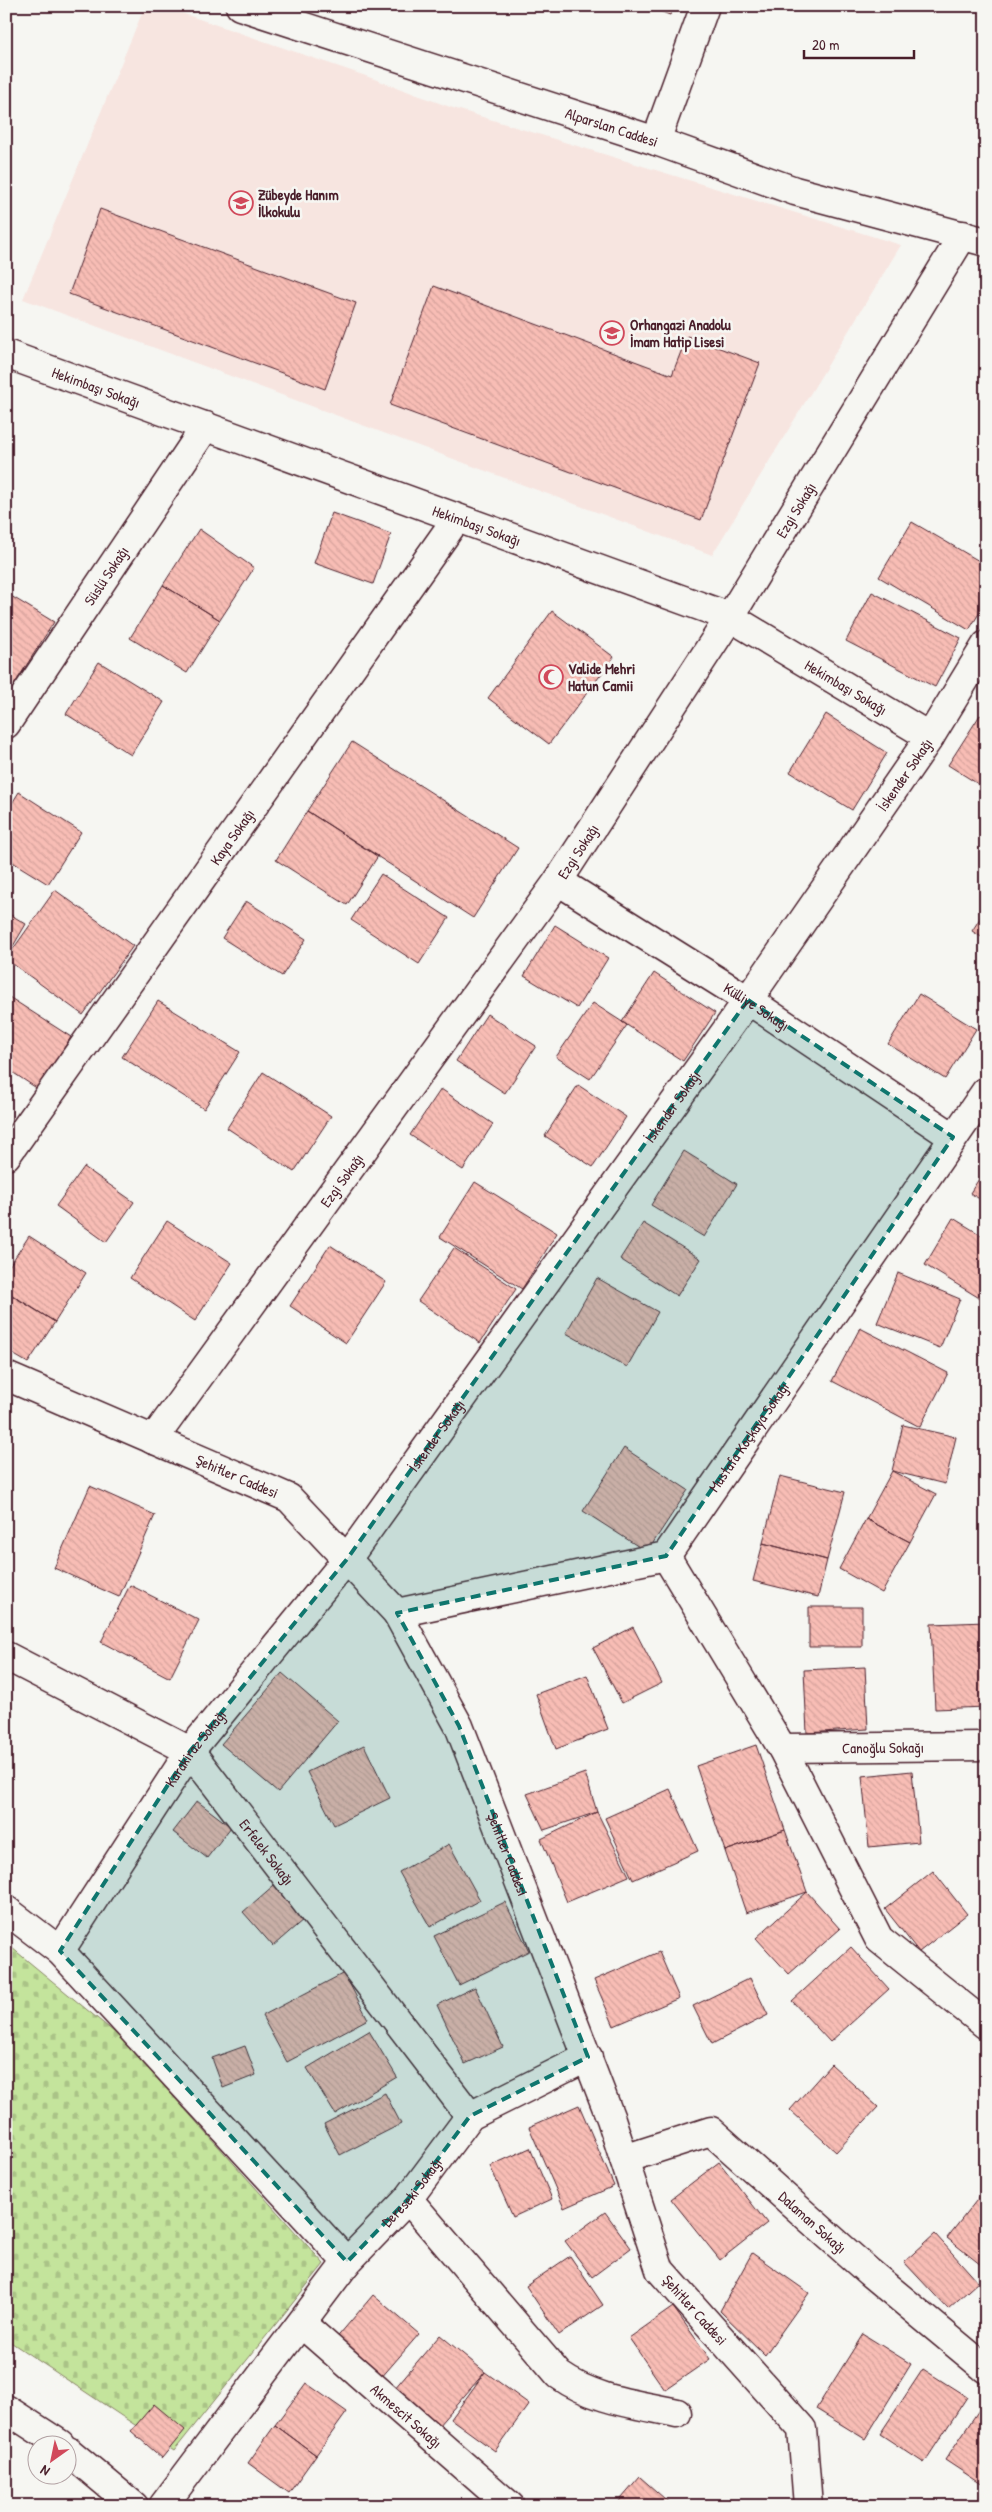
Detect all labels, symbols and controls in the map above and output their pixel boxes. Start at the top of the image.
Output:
scale bar [804,28,914,60]
text: 20 m [812,34,839,55]
street label: Alparslan Caddesi [563,102,661,151]
place label: Zübeyde Hanım İlkokulu [258,184,339,222]
school or university icon: Zübeyde Hanım İlkokulu [228,190,254,216]
place label: Orhangazi Anadolu İmam Hatip Lisesi [630,314,732,353]
school or university icon: Orhangazi Anadolu İmam Hatip Lisesi [599,320,625,346]
street label: Hekimbaşı Sokağı [49,361,143,412]
street label: Ezgi Sokağı [770,478,820,542]
street label: Hekimbaşı Sokağı [430,499,524,551]
street label: Süslü Sokağı [78,542,133,609]
street label: Hekimbaşı Sokağı [801,654,891,720]
place label: Valide Mehri Hatun Camii [568,658,635,696]
mosque icon: Valide Mehri Hatun Camii [538,664,564,690]
street label: İskender Sokağı [872,734,937,815]
street label: Kaya Sokağı [204,804,259,869]
street label: Ezgi Sokağı [552,820,603,883]
street label: Külliye Sokağı [720,977,794,1035]
street label: İskender Sokağı [639,1066,705,1147]
street label: Ezgi Sokağı [315,1149,368,1211]
street label: Mustafa Koçkaya Sokağı [703,1377,793,1496]
street label: İskender Sokağı [403,1395,469,1476]
street label: Şehitler Caddesi [193,1449,282,1503]
street label: Karakiraz Sokağı [159,1705,231,1791]
street label: Canoğlu Sokağı [842,1736,924,1758]
street label: Şehitler Caddesi [483,1809,534,1899]
street label: Erfelek Sokağı [235,1814,300,1889]
street label: Dereseki Sokağı [376,2153,446,2231]
street label: Dalaman Sokağı [774,2186,851,2258]
street label: Şehitler Caddesi [658,2270,732,2349]
street label: Akmescit Sokağı [366,2378,447,2453]
north arrow [28,2434,78,2484]
text: N [36,2461,53,2481]

